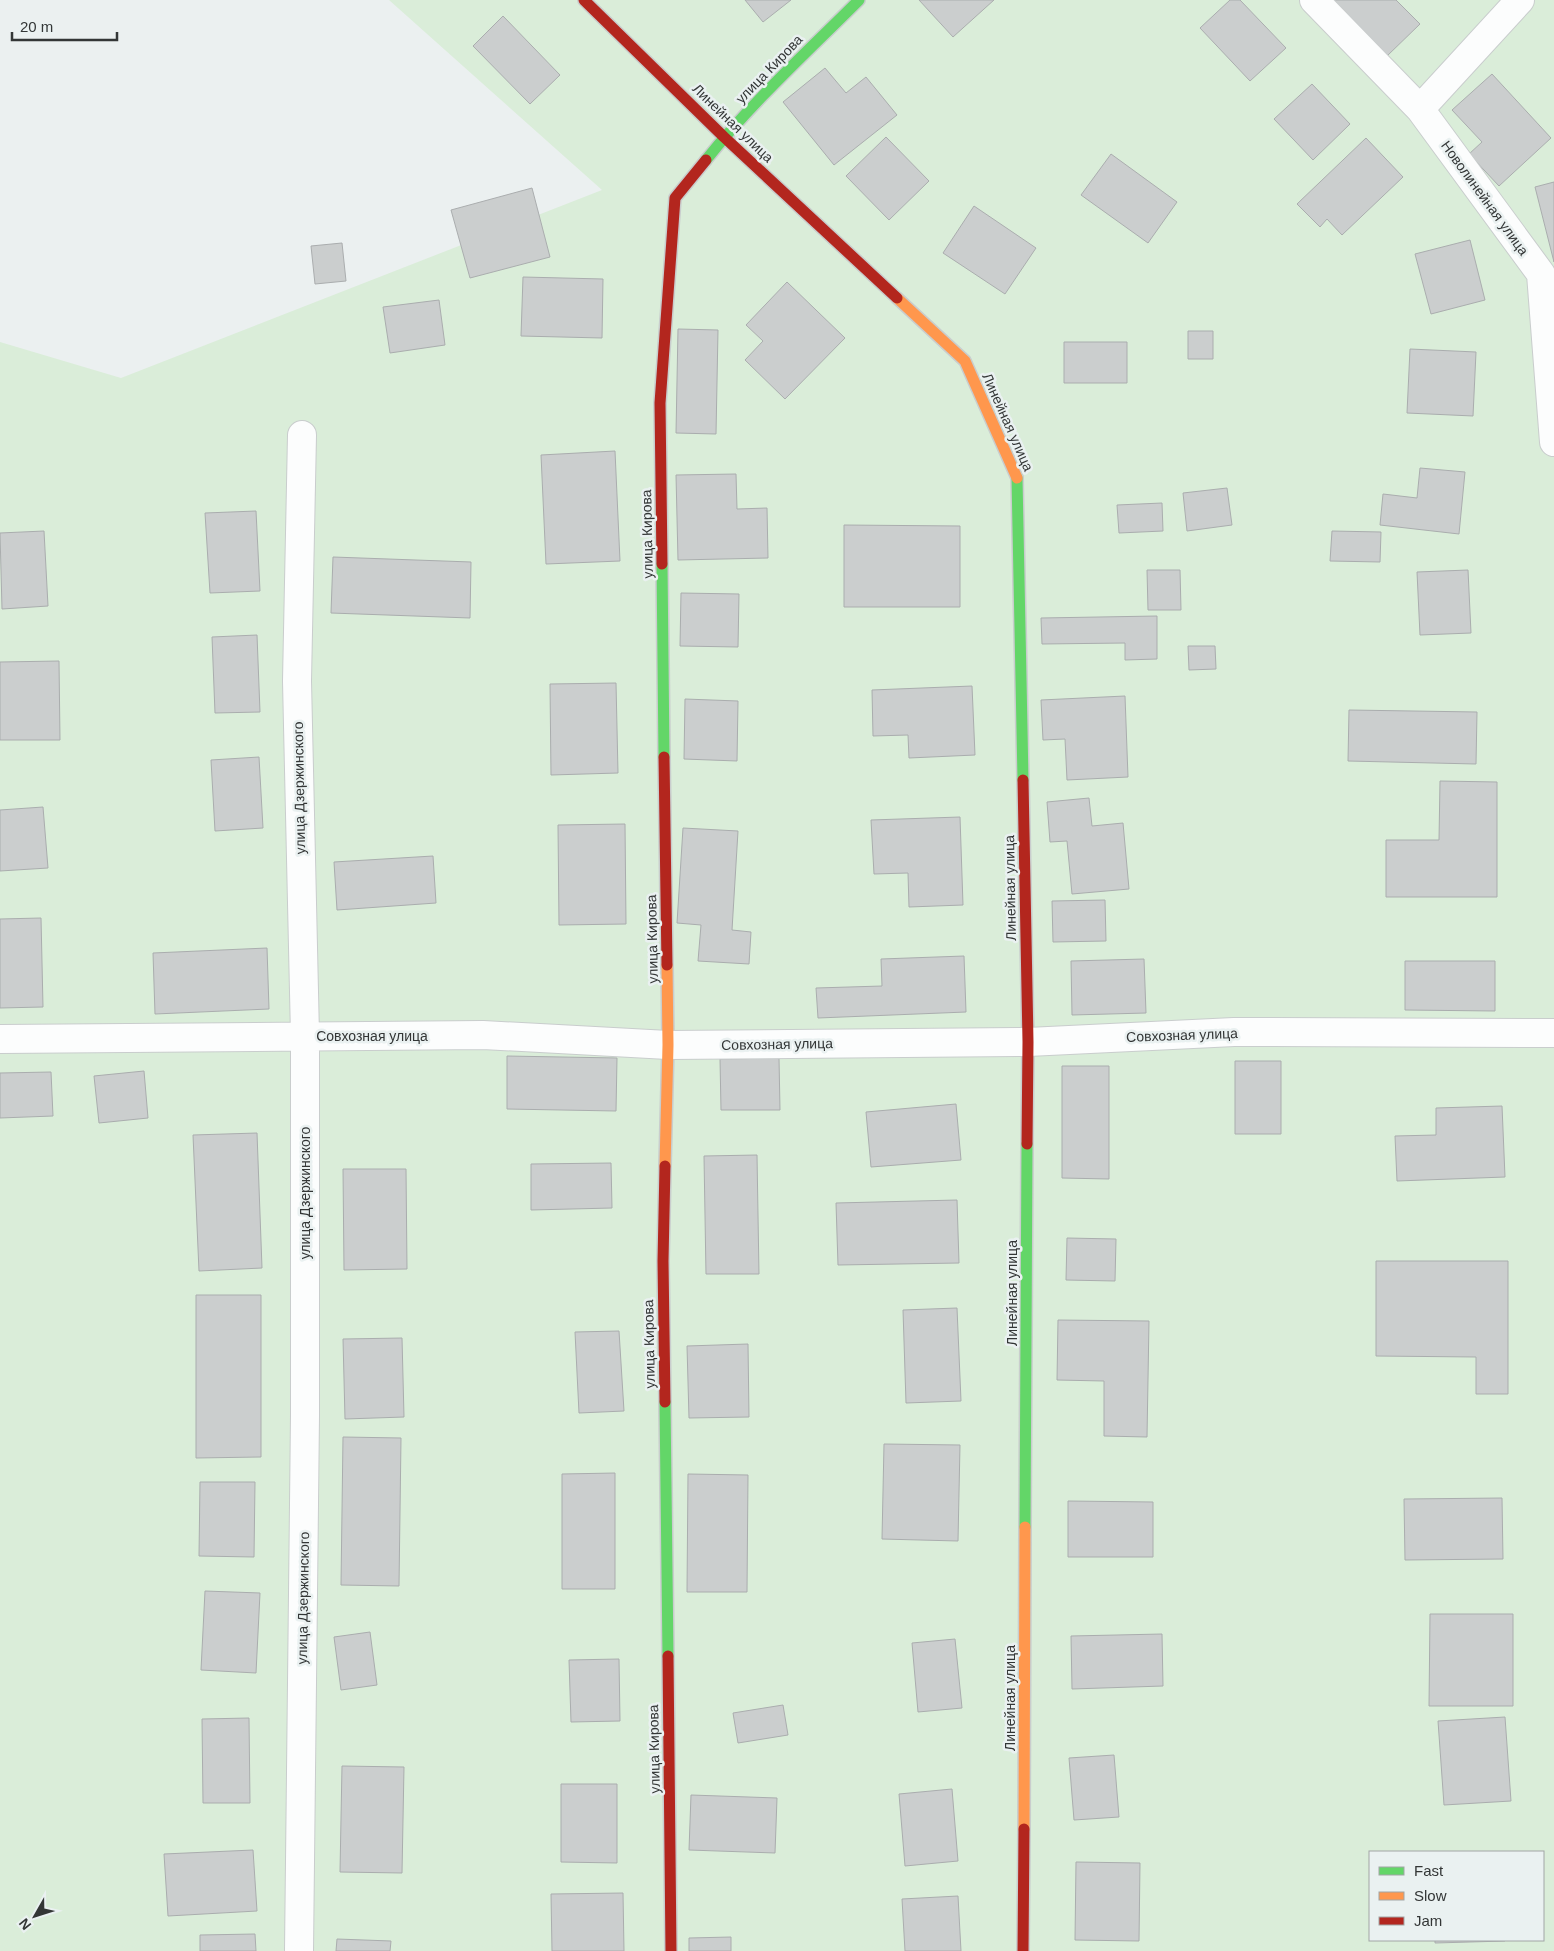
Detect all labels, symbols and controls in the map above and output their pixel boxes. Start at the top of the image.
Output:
scale bar [12,10,118,42]
text: 20 m [20,18,53,35]
street label: улица Кирова [732,31,806,107]
street label: Линейная улица [689,80,777,166]
street label: Новолинейная улица [1438,138,1532,258]
street label: Линейная улица [979,370,1037,474]
street label: улица Кирова [638,489,656,579]
street label: улица Дзержинского [290,721,308,854]
street label: Линейная улица [1001,835,1019,941]
street label: улица Кирова [643,894,661,984]
street label: Совхозная улица [1126,1025,1238,1045]
street label: Совхозная улица [316,1028,428,1044]
street label: Совхозная улица [721,1035,833,1053]
street label: улица Дзержинского [297,1126,313,1259]
street label: Линейная улица [1004,1240,1020,1346]
street label: улица Кирова [640,1299,658,1389]
street label: улица Дзержинского [294,1531,312,1664]
street label: Линейная улица [1002,1645,1018,1751]
street label: улица Кирова [645,1704,663,1794]
legend [1369,1851,1544,1941]
text: Fast [1414,1862,1444,1879]
text: Slow [1414,1887,1447,1904]
north arrow [10,1891,60,1941]
text: Jam [1414,1912,1442,1929]
text: N [15,1915,34,1933]

